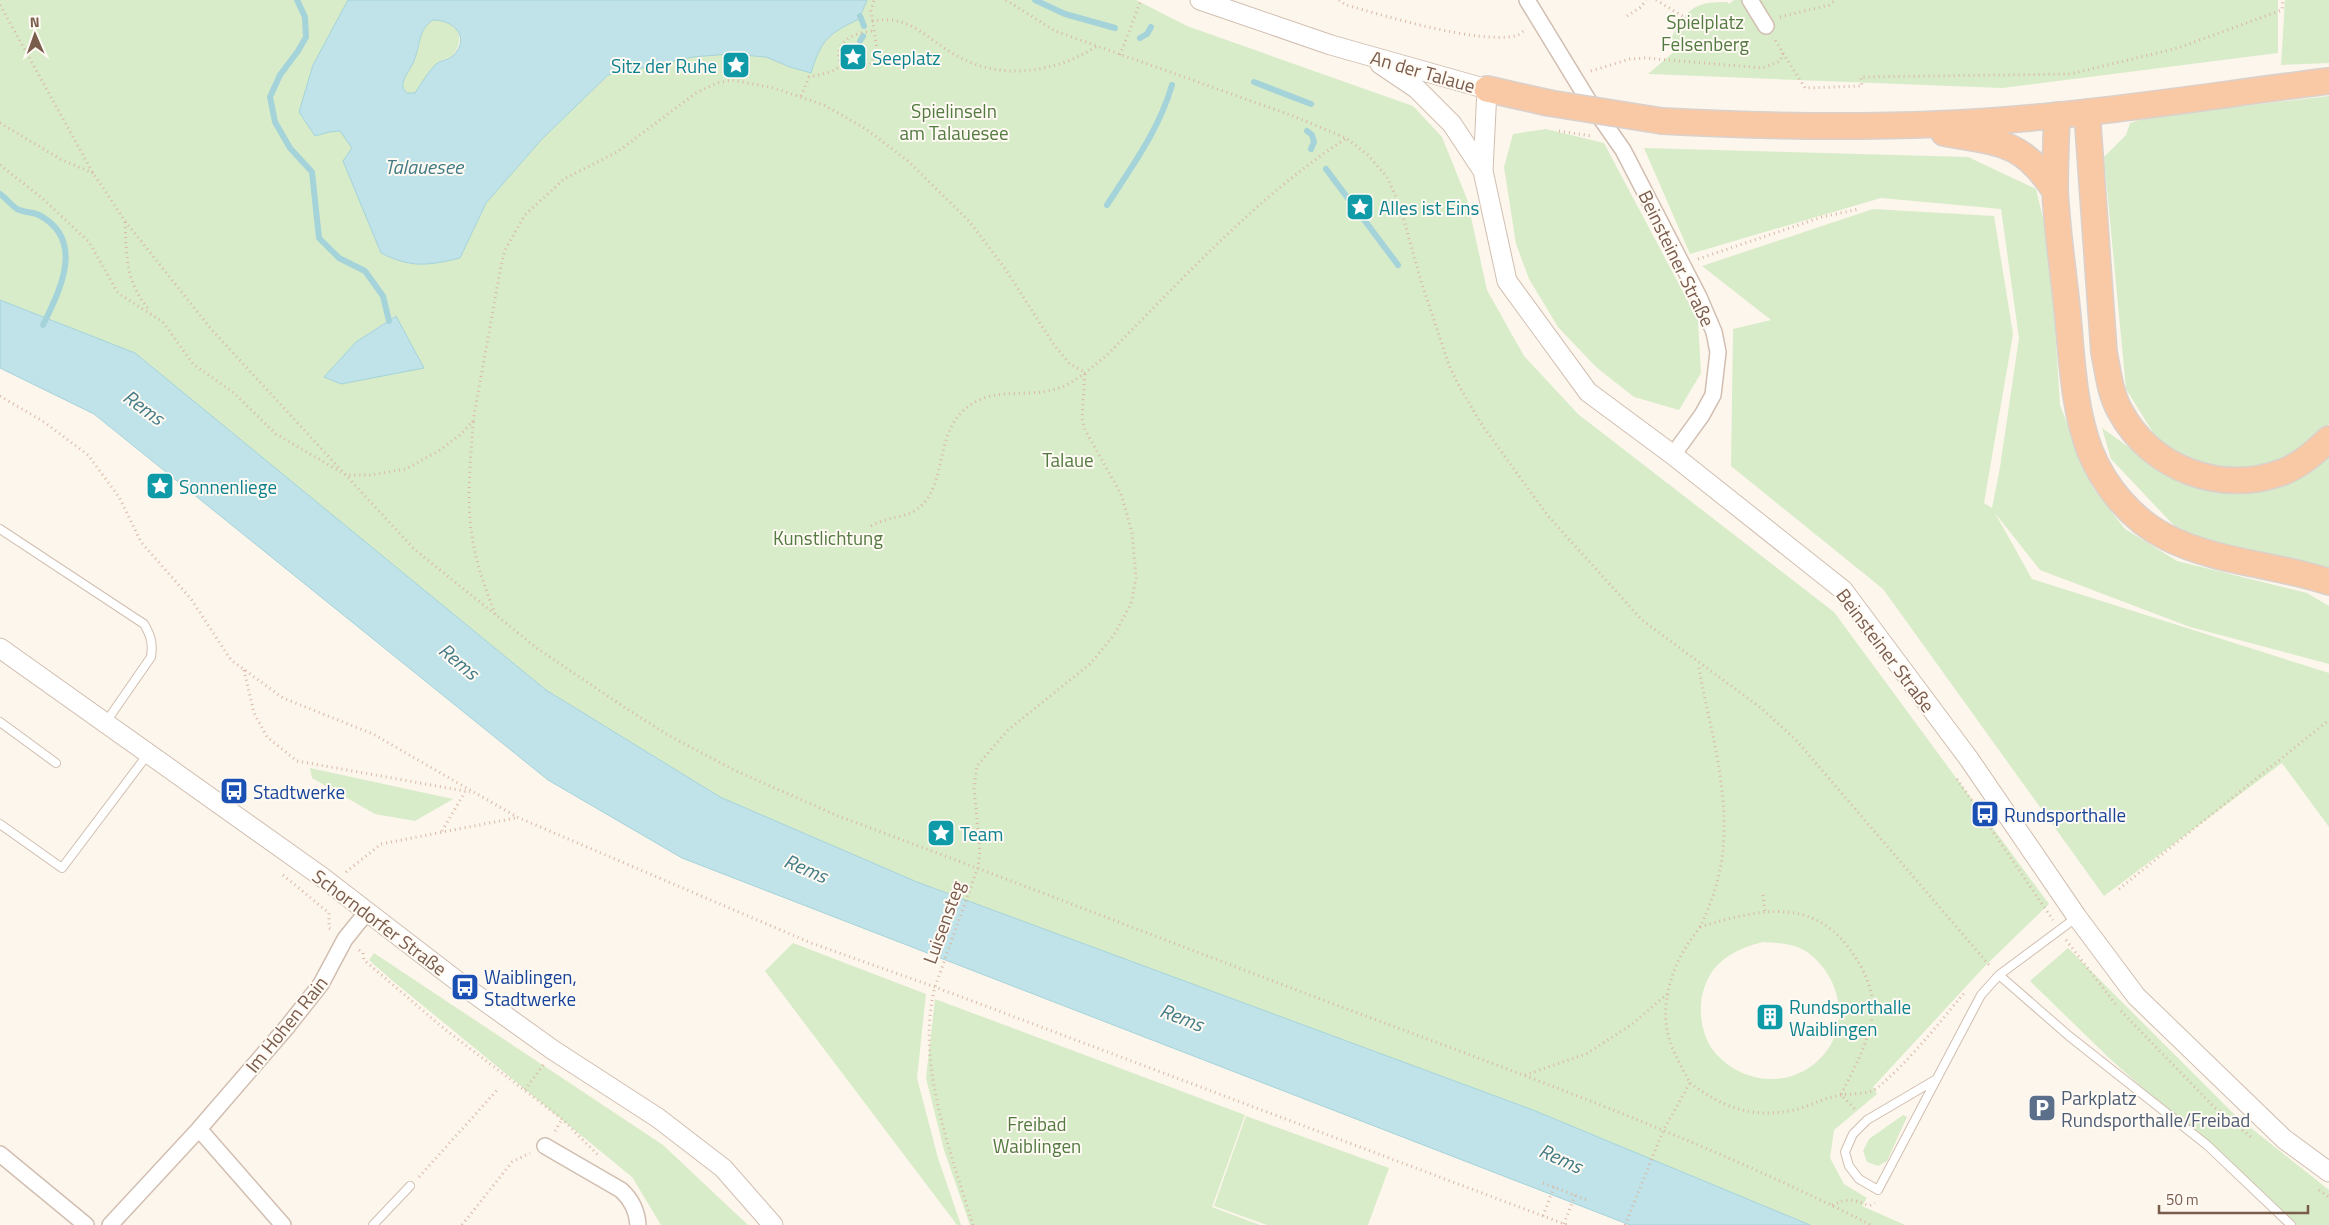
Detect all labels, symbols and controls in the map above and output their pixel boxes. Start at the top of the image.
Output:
park label: Spielplatz Felsenberg [1661,7,1749,58]
north arrow [10,10,60,60]
text: N [29,11,40,32]
place icon: Seeplatz [838,42,868,72]
street label: An der Talaue [1367,42,1479,100]
place label: Seeplatz [872,43,941,72]
place icon: Sitz der Ruhe [721,50,751,80]
place label: Sitz der Ruhe [611,51,717,80]
park label: Spielinseln am Talauesee [899,96,1009,147]
water label: Talauesee [385,151,465,182]
street label: Beinsteiner Straße [1631,185,1723,331]
place icon: Alles ist Eins [1345,192,1375,222]
place label: Alles ist Eins [1379,193,1479,222]
water label: Rems [117,381,172,433]
park label: Talaue [1042,445,1094,474]
place icon: Sonnenliege [145,471,175,501]
place label: Sonnenliege [179,472,277,501]
park label: Kunstlichtung [773,523,883,552]
street label: Beinsteiner Straße [1830,582,1942,718]
water label: Rems [432,635,487,688]
bus stop icon: Stadtwerke [219,776,249,806]
place label: Stadtwerke [253,777,345,806]
bus stop icon: Rundsporthalle [1970,799,2000,829]
place label: Rundsporthalle [2004,800,2126,829]
place icon: Team [926,818,956,848]
place label: Team [960,819,1003,848]
water label: Rems [779,845,834,892]
street label: Schorndorfer Straße [307,862,453,982]
street label: Luisensteg [915,876,972,968]
place label: Waiblingen, Stadtwerke [484,962,577,1013]
street label: Im Hohen Rain [238,969,334,1079]
bus stop icon: Waiblingen, Stadtwerke [450,972,480,1002]
place label: Rundsporthalle Waiblingen [1789,992,1911,1043]
water label: Rems [1156,995,1210,1040]
building icon: Rundsporthalle Waiblingen [1755,1002,1785,1032]
place label: Parkplatz Rundsporthalle/Freibad [2061,1083,2250,1134]
parking icon: Parkplatz Rundsporthalle/Freibad [2027,1093,2057,1123]
park label: Freibad Waiblingen [993,1109,1081,1160]
water label: Rems [1534,1135,1589,1182]
scale bar [2159,1182,2308,1214]
text: 50 m [2166,1188,2199,1211]

